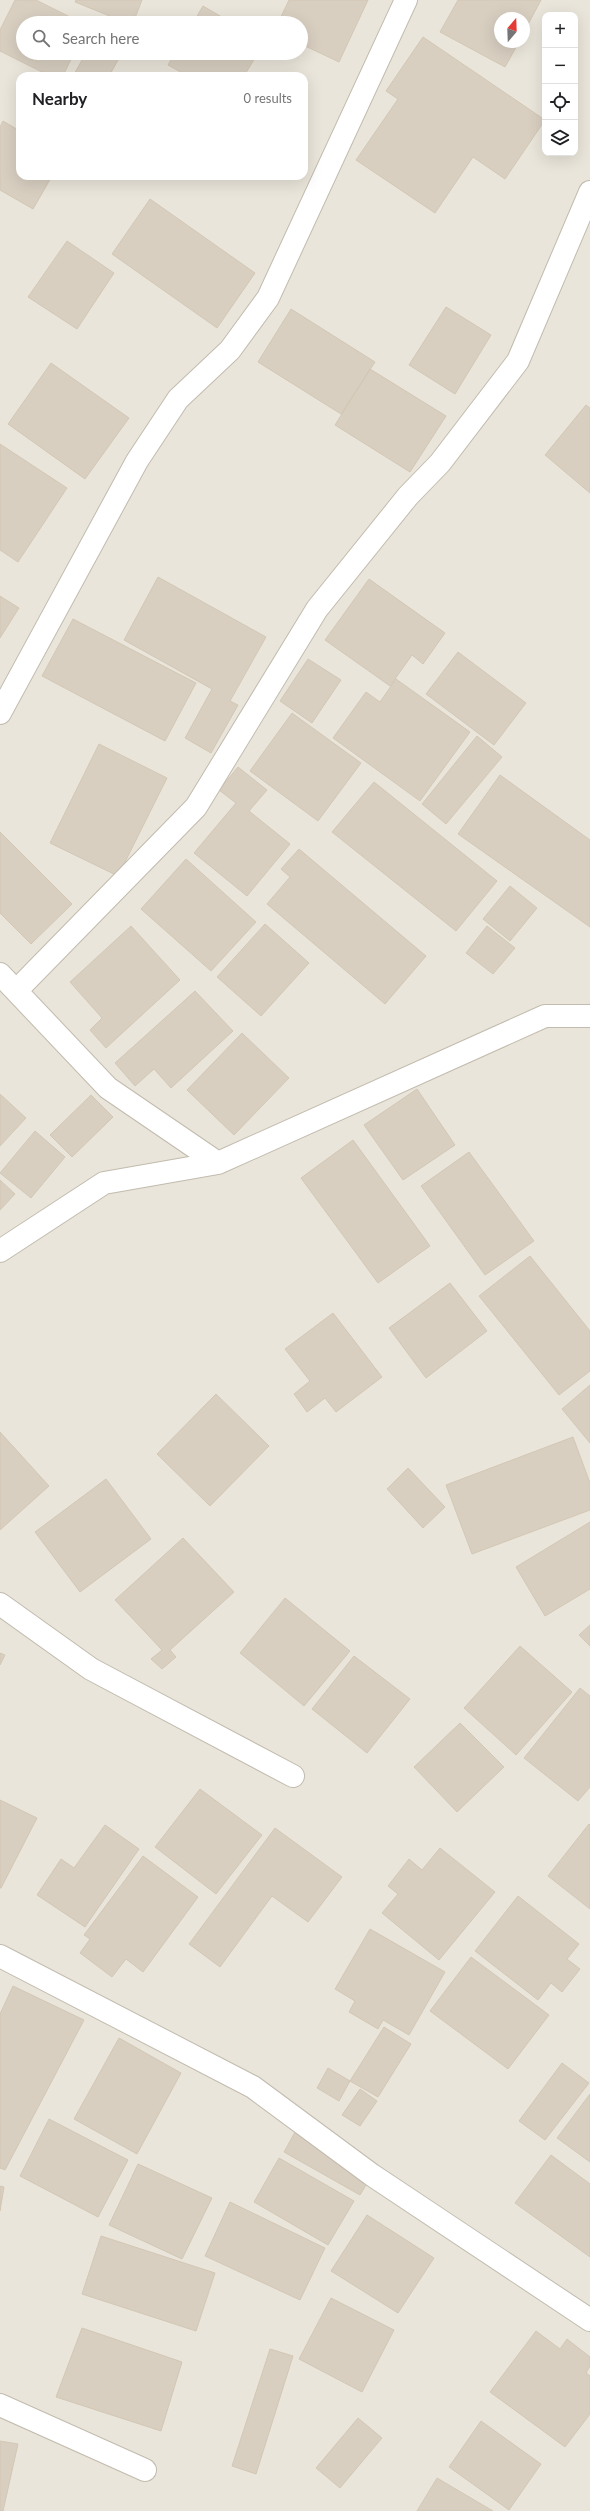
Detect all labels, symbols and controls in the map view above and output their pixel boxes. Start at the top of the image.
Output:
north arrow [494,12,530,48]
map controls [542,12,578,156]
button: + [542,12,578,48]
search box [16,16,308,60]
icon: search [30,27,52,49]
text: Search here [62,29,139,47]
button: − [542,48,578,84]
button: locate [542,84,578,120]
text: Nearby [32,88,87,109]
text: 0 results [244,90,292,106]
button: layers [542,120,578,156]

